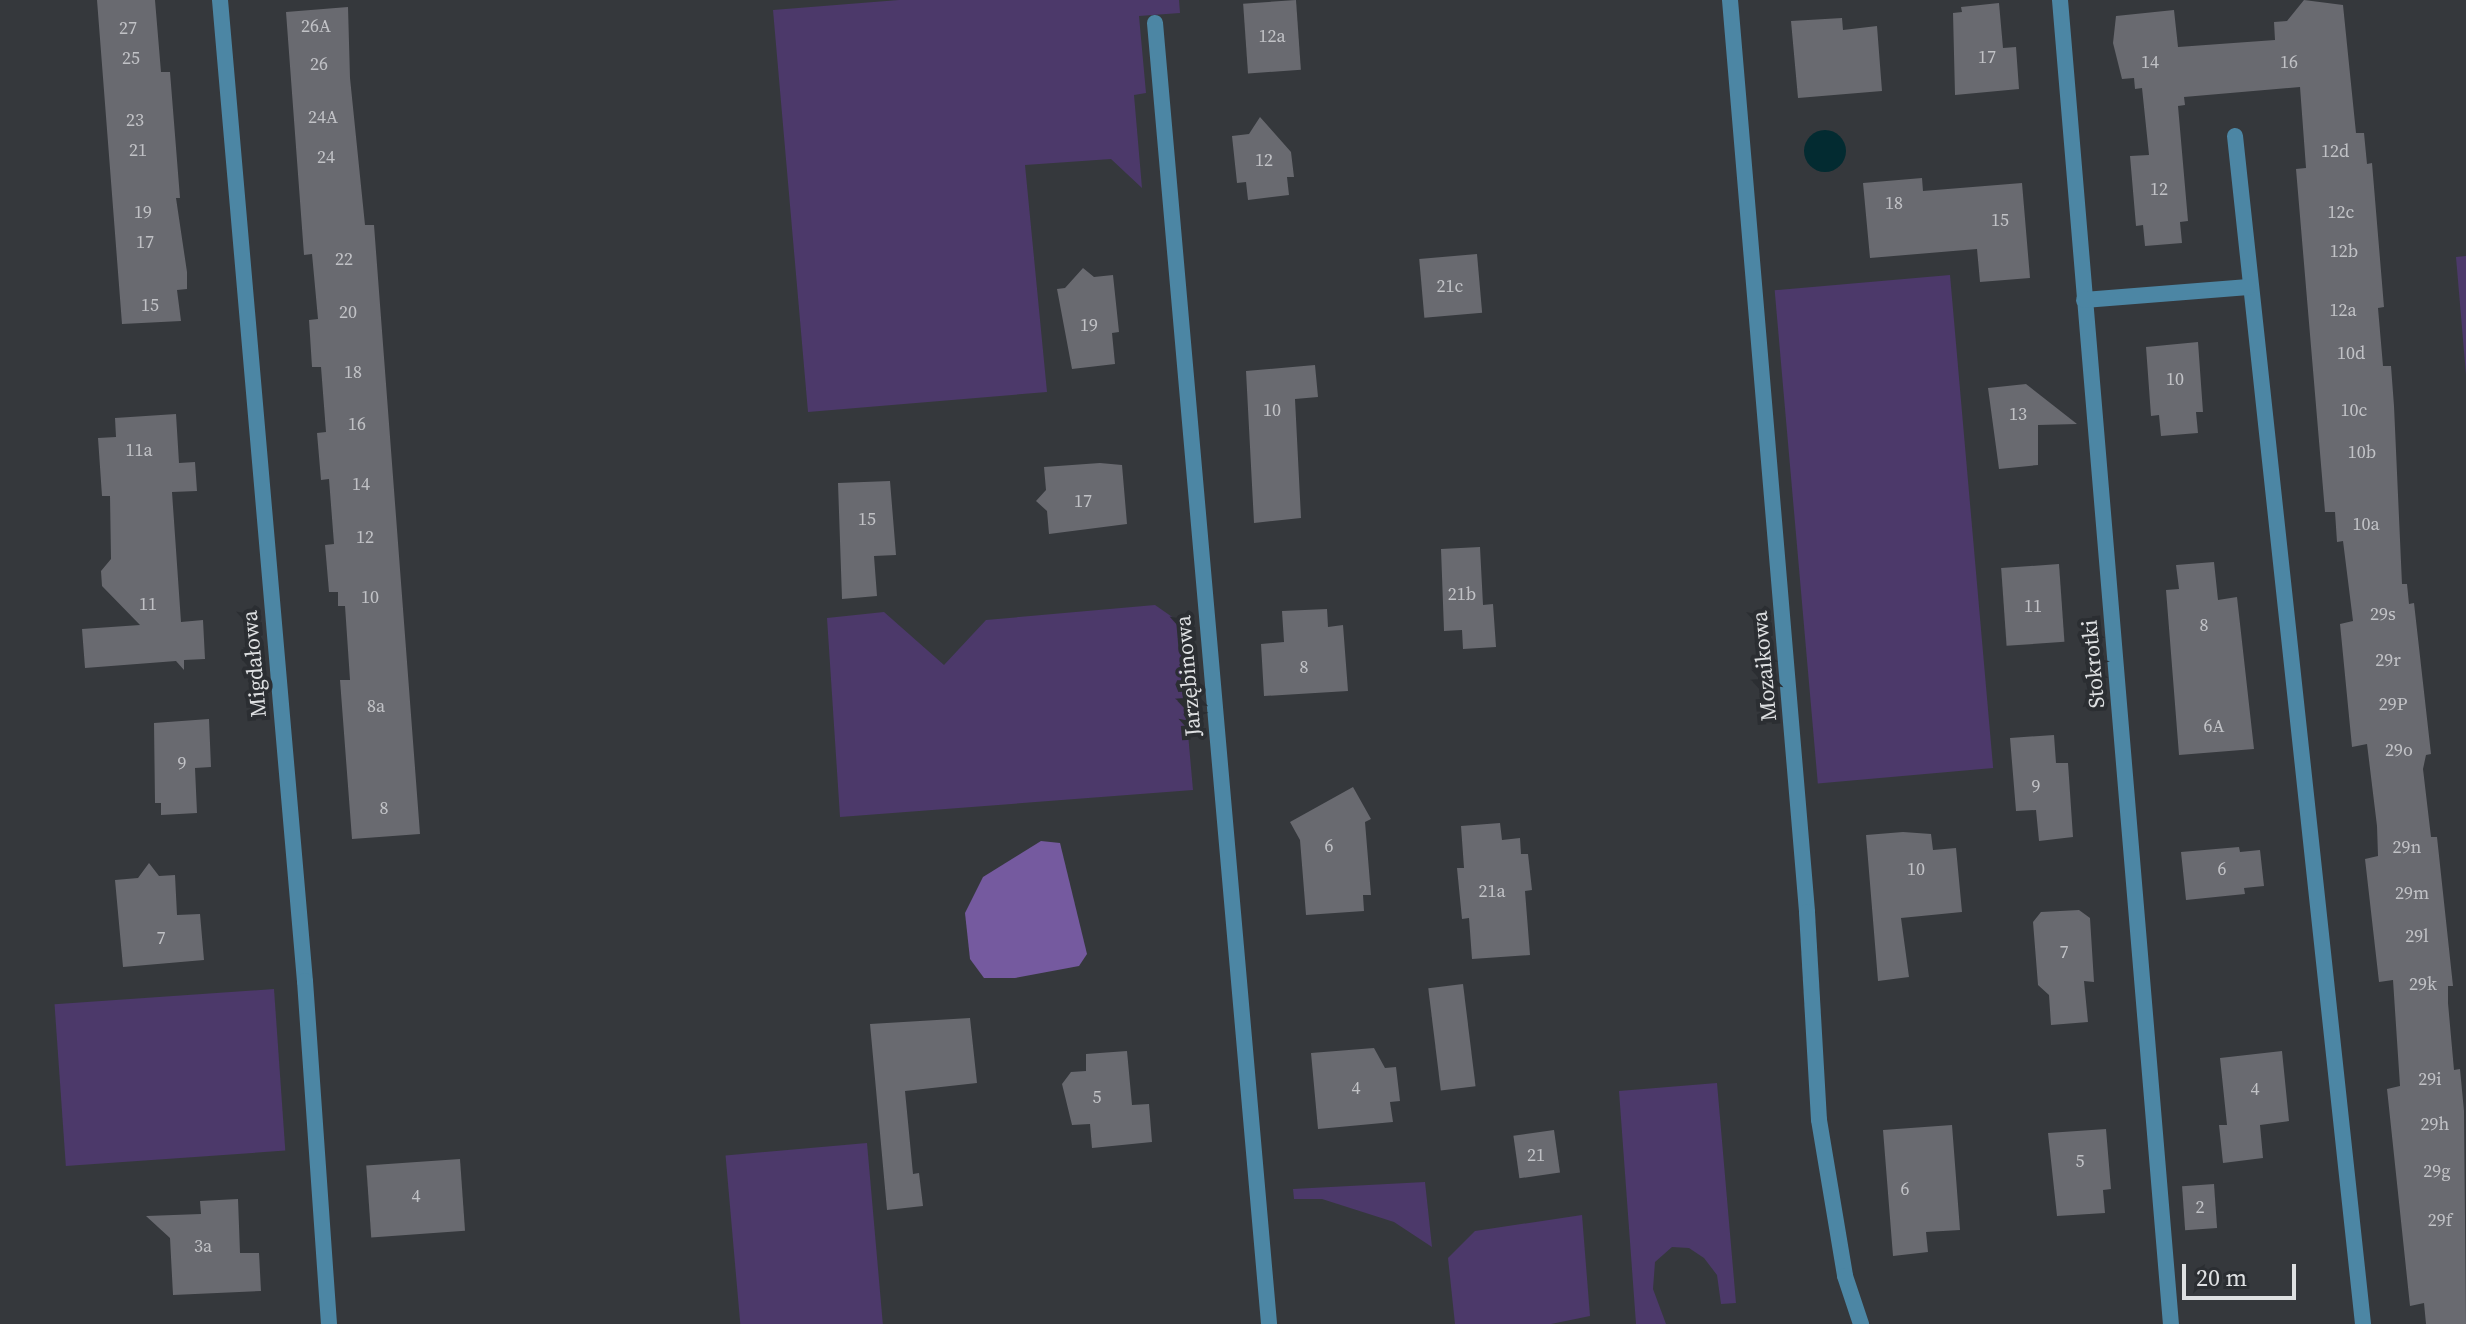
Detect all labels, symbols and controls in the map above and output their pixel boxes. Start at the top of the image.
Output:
house number: 26A [301,15,331,37]
house number: 27 [119,17,137,39]
house number: 12a [1258,25,1286,47]
house number: 17 [1978,46,1996,68]
house number: 25 [122,47,140,69]
house number: 14 [2141,51,2159,73]
house number: 16 [2280,51,2298,73]
house number: 26 [310,53,328,75]
house number: 24A [308,106,338,128]
house number: 23 [126,109,144,131]
house number: 21 [129,139,147,161]
house number: 12d [2321,140,2349,162]
house number: 24 [317,146,335,168]
house number: 12 [1255,149,1273,171]
house number: 12 [2150,178,2168,200]
house number: 18 [1885,192,1903,214]
house number: 19 [134,201,152,223]
house number: 12c [2328,201,2354,223]
house number: 15 [1991,209,2009,231]
house number: 17 [136,231,154,253]
house number: 12b [2330,240,2358,262]
house number: 22 [335,248,353,270]
house number: 21c [1437,275,1463,297]
house number: 15 [141,294,159,316]
house number: 12a [2329,299,2357,321]
house number: 20 [339,301,357,323]
house number: 19 [1080,314,1098,336]
house number: 10d [2337,342,2365,364]
house number: 18 [344,361,362,383]
house number: 10 [2166,368,2184,390]
house number: 10 [1263,399,1281,421]
house number: 10c [2341,399,2367,421]
house number: 13 [2009,403,2027,425]
house number: 16 [348,413,366,435]
house number: 11a [125,439,153,461]
house number: 10b [2348,441,2376,463]
house number: 14 [352,473,370,495]
house number: 17 [1074,490,1092,512]
house number: 15 [858,508,876,530]
house number: 10a [2352,513,2380,535]
house number: 12 [356,526,374,548]
house number: 21b [1448,583,1476,605]
house number: 10 [361,586,379,608]
house number: 11 [139,593,157,615]
house number: 11 [2024,595,2042,617]
house number: 29s [2370,603,2396,625]
street label: Migdałowa [236,609,272,719]
street label: Mozaikowa [1746,610,1782,722]
street label: Jarzębinowa [1170,614,1206,738]
house number: 8 [2200,614,2208,636]
street label: Stokrotki [2076,619,2110,709]
house number: 29r [2375,649,2401,671]
house number: 8 [1300,656,1308,678]
house number: 29P [2379,693,2407,715]
house number: 8a [367,695,385,717]
house number: 6A [2204,715,2224,737]
house number: 29o [2385,739,2413,761]
house number: 9 [178,752,186,774]
house number: 9 [2032,775,2040,797]
house number: 8 [380,797,388,819]
house number: 6 [1325,835,1333,857]
house number: 29n [2393,836,2421,858]
house number: 10 [1907,858,1925,880]
house number: 6 [2218,858,2226,880]
house number: 21a [1478,880,1506,902]
house number: 29m [2395,882,2429,904]
house number: 29l [2405,925,2429,947]
house number: 7 [157,927,165,949]
house number: 7 [2060,941,2068,963]
house number: 29k [2409,973,2437,995]
house number: 29i [2418,1068,2442,1090]
house number: 4 [1352,1077,1360,1099]
house number: 4 [2251,1078,2259,1100]
house number: 5 [1093,1086,1101,1108]
house number: 29h [2421,1113,2449,1135]
house number: 21 [1527,1144,1545,1166]
house number: 5 [2076,1150,2084,1172]
house number: 29g [2423,1160,2451,1182]
house number: 6 [1901,1178,1909,1200]
house number: 4 [412,1185,420,1207]
house number: 2 [2196,1196,2204,1218]
house number: 29f [2428,1209,2452,1231]
house number: 3a [194,1235,212,1257]
scale bar [2186,1248,2300,1298]
text: 20 m [2196,1261,2247,1294]

